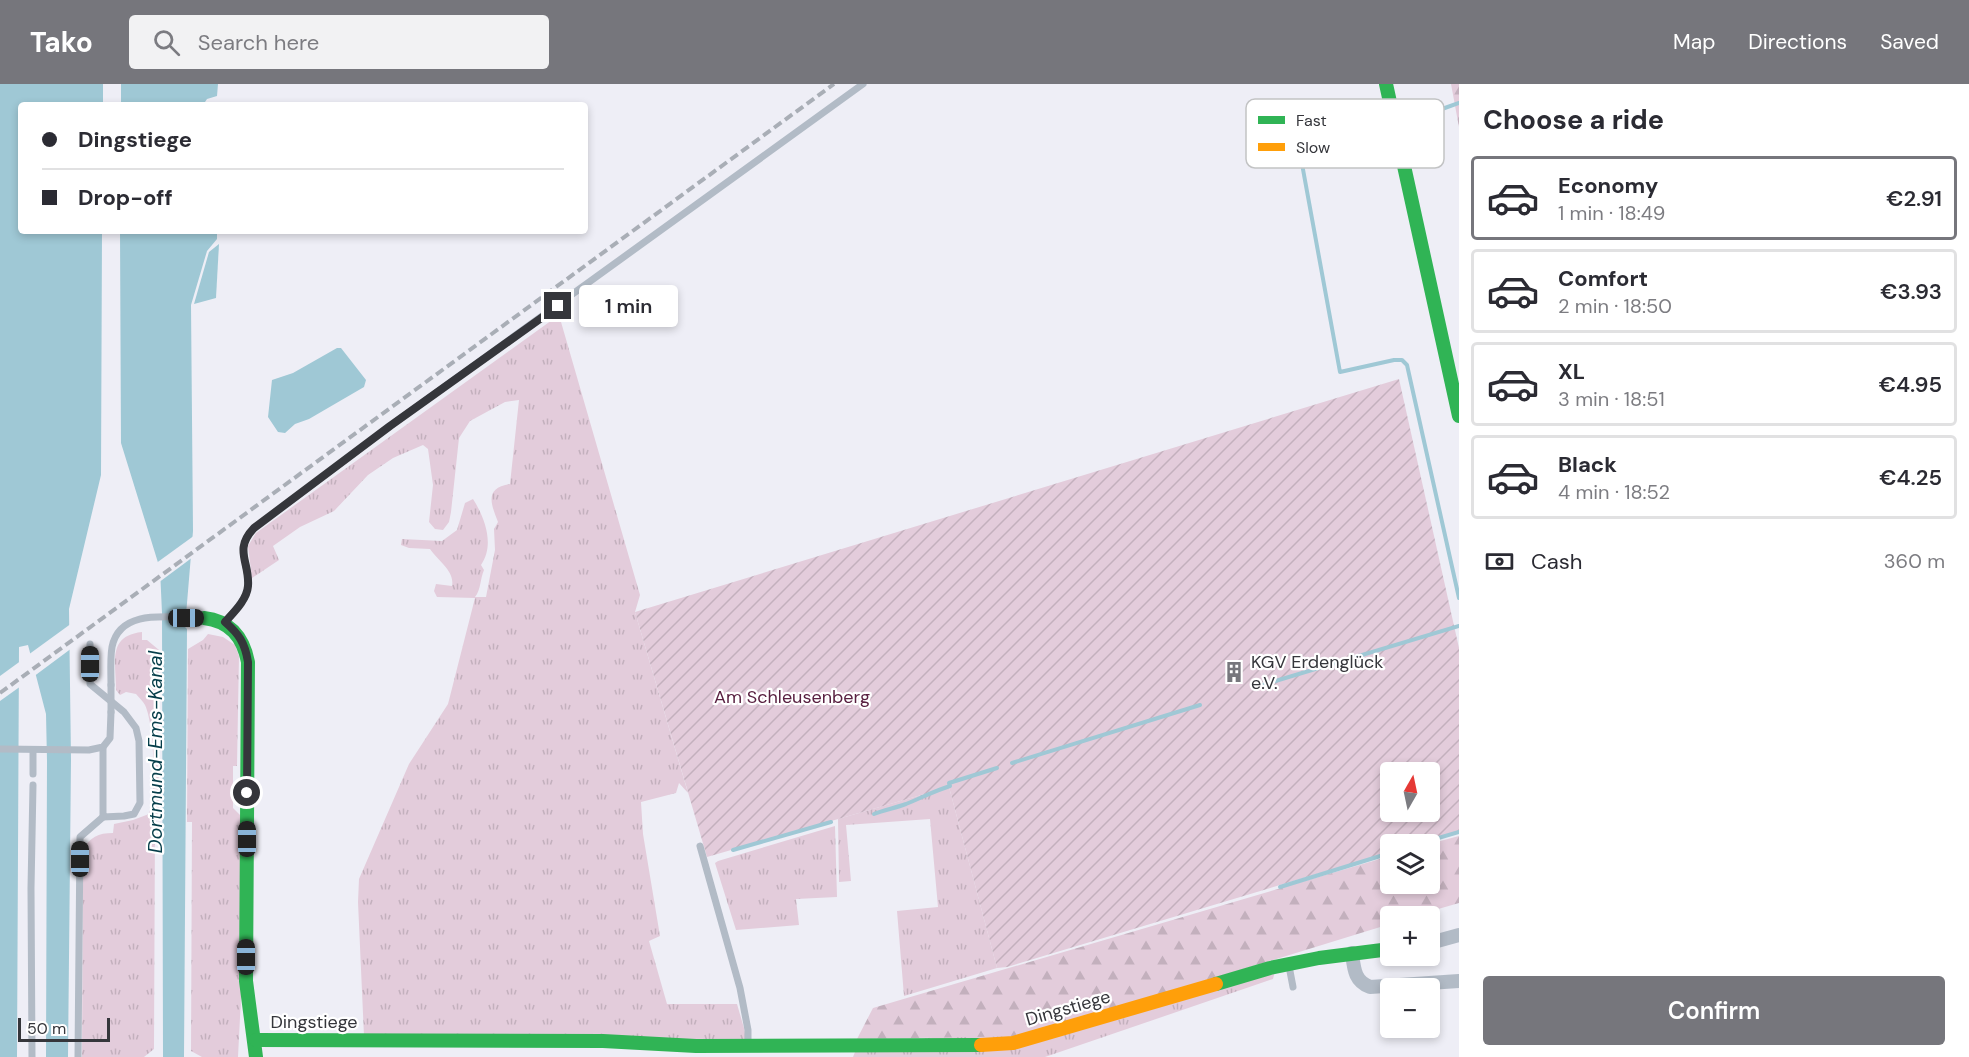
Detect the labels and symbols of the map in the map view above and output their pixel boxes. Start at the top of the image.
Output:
legend [1246,99,1444,168]
text: Fast [1296,110,1327,131]
text: Slow [1296,137,1330,158]
callout: 1 min [579,285,678,327]
route end [544,292,571,319]
car [168,609,204,627]
car [81,646,99,682]
water label: Dortmund-Ems-Kanal [142,650,168,853]
place label: KGV Erdenglück e.V. [1251,650,1383,695]
building icon: KGV Erdenglück e.V. [1222,660,1246,684]
park label: Am Schleusenberg [714,685,870,709]
north arrow [1380,762,1440,822]
route start [233,779,260,806]
car [238,821,256,857]
car [71,841,89,877]
car [237,939,255,975]
street label: Dingstiege [1023,984,1113,1032]
street label: Dingstiege [270,1010,358,1034]
scale bar [18,1015,110,1042]

